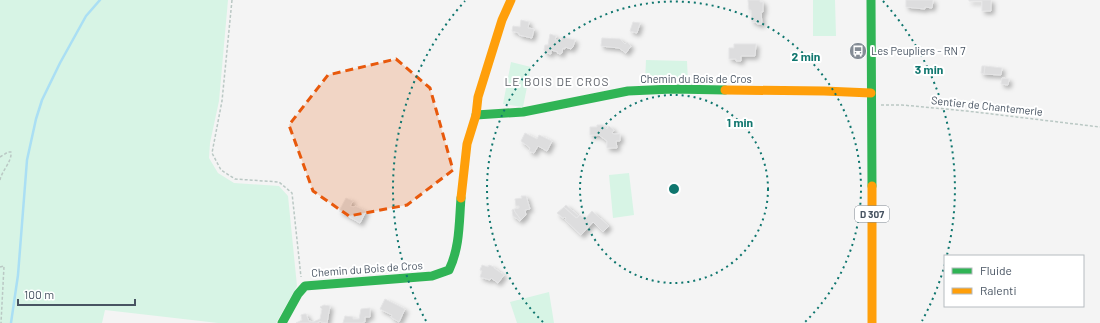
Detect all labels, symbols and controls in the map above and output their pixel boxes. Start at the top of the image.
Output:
bus stop icon: Les Peupliers - RN 7 [848,41,868,61]
place label: Les Peupliers - RN 7 [871,44,965,57]
text: 2 min [792,49,820,63]
text: 3 min [915,62,943,76]
street label: Chemin du Bois de Cros [640,72,752,85]
district label: LE BOIS DE CROS [504,74,610,88]
street label: Sentier de Chantemerle [931,93,1044,118]
text: 1 min [727,115,753,129]
centre of rings [667,182,681,196]
road number: D 307 [855,206,889,222]
legend [944,255,1084,307]
street label: Chemin du Bois de Cros [311,258,423,279]
text: Fluide [980,263,1012,277]
scale bar [18,281,135,307]
text: Ralenti [980,283,1017,297]
text: 100 m [24,287,54,301]

